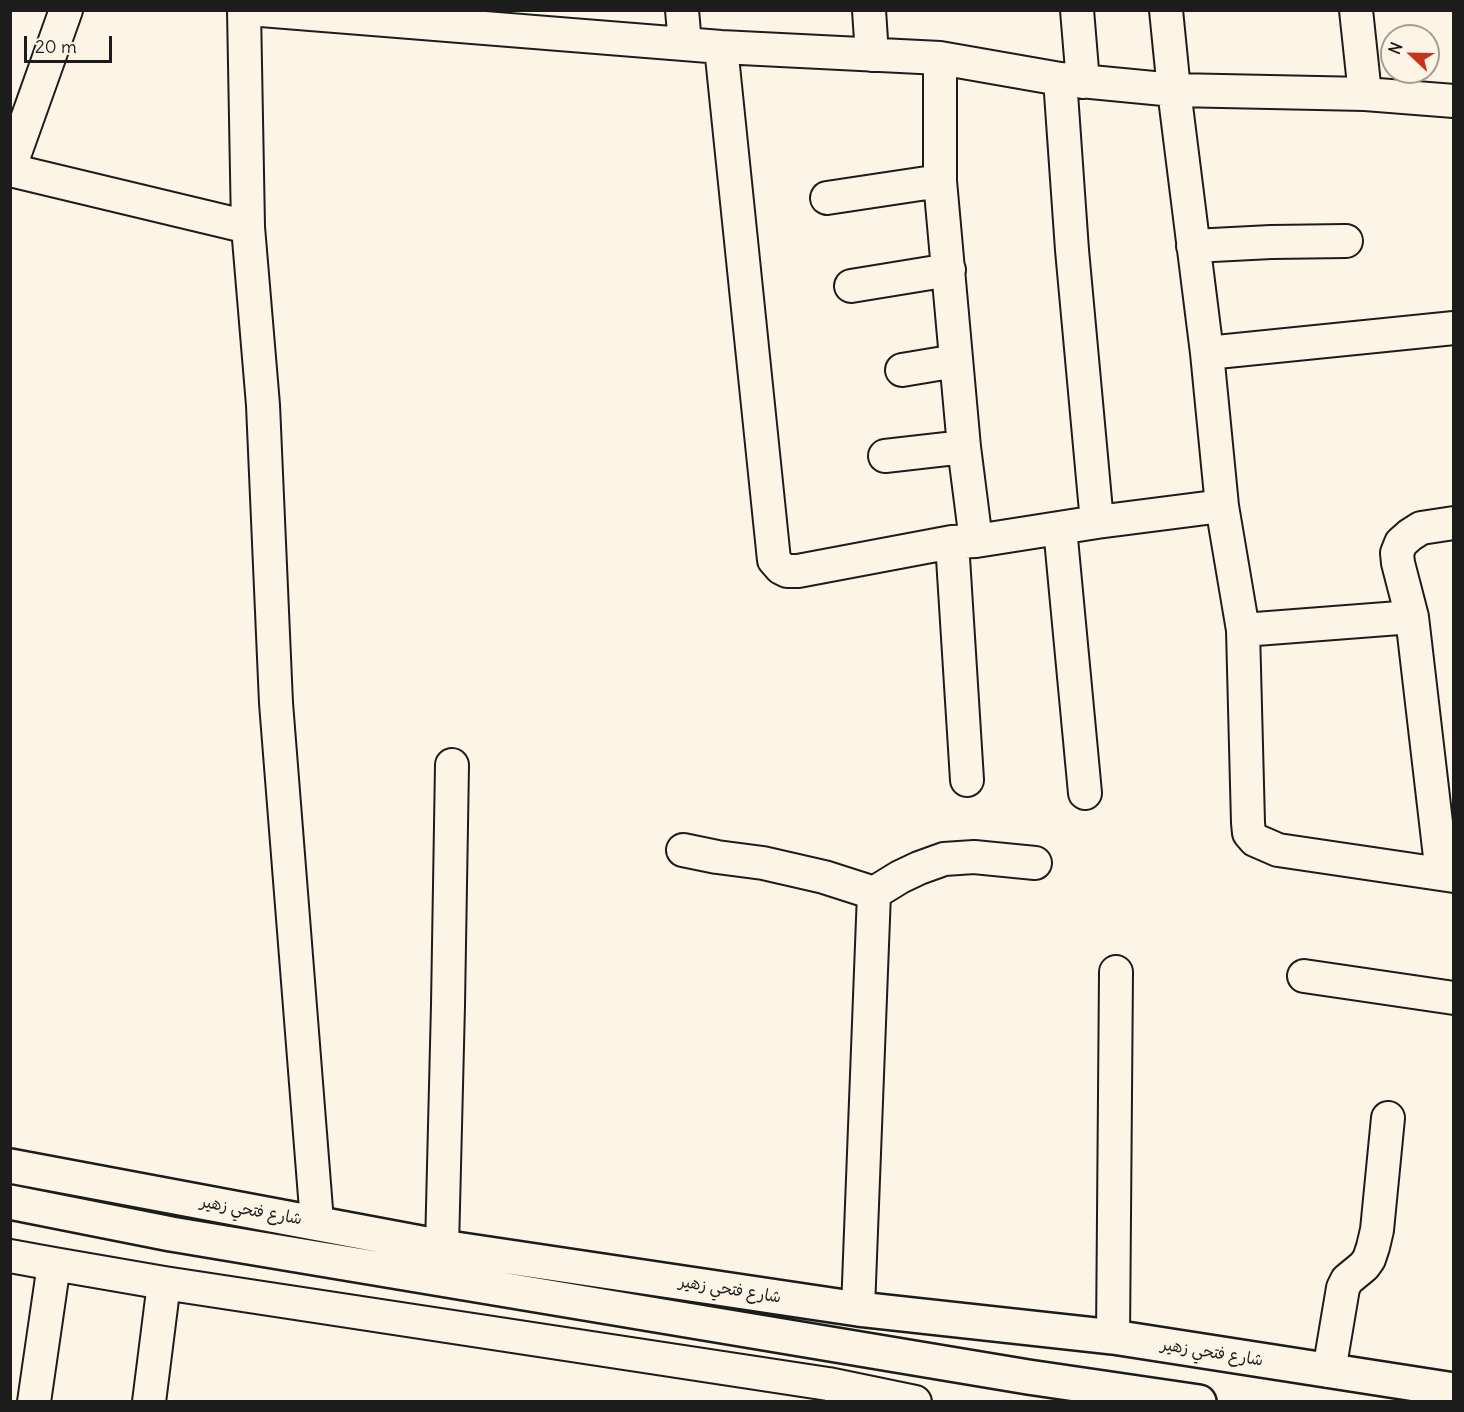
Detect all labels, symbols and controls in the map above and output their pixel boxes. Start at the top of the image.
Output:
scale bar [27,24,116,62]
north arrow [1380,24,1440,84]
text: 20 m [35,35,77,58]
text: N [1384,39,1407,57]
street label: شارع فتحي زهير [199,1193,303,1229]
street label: شارع فتحي زهير [678,1272,782,1308]
street label: شارع فتحي زهير [1160,1335,1264,1371]

